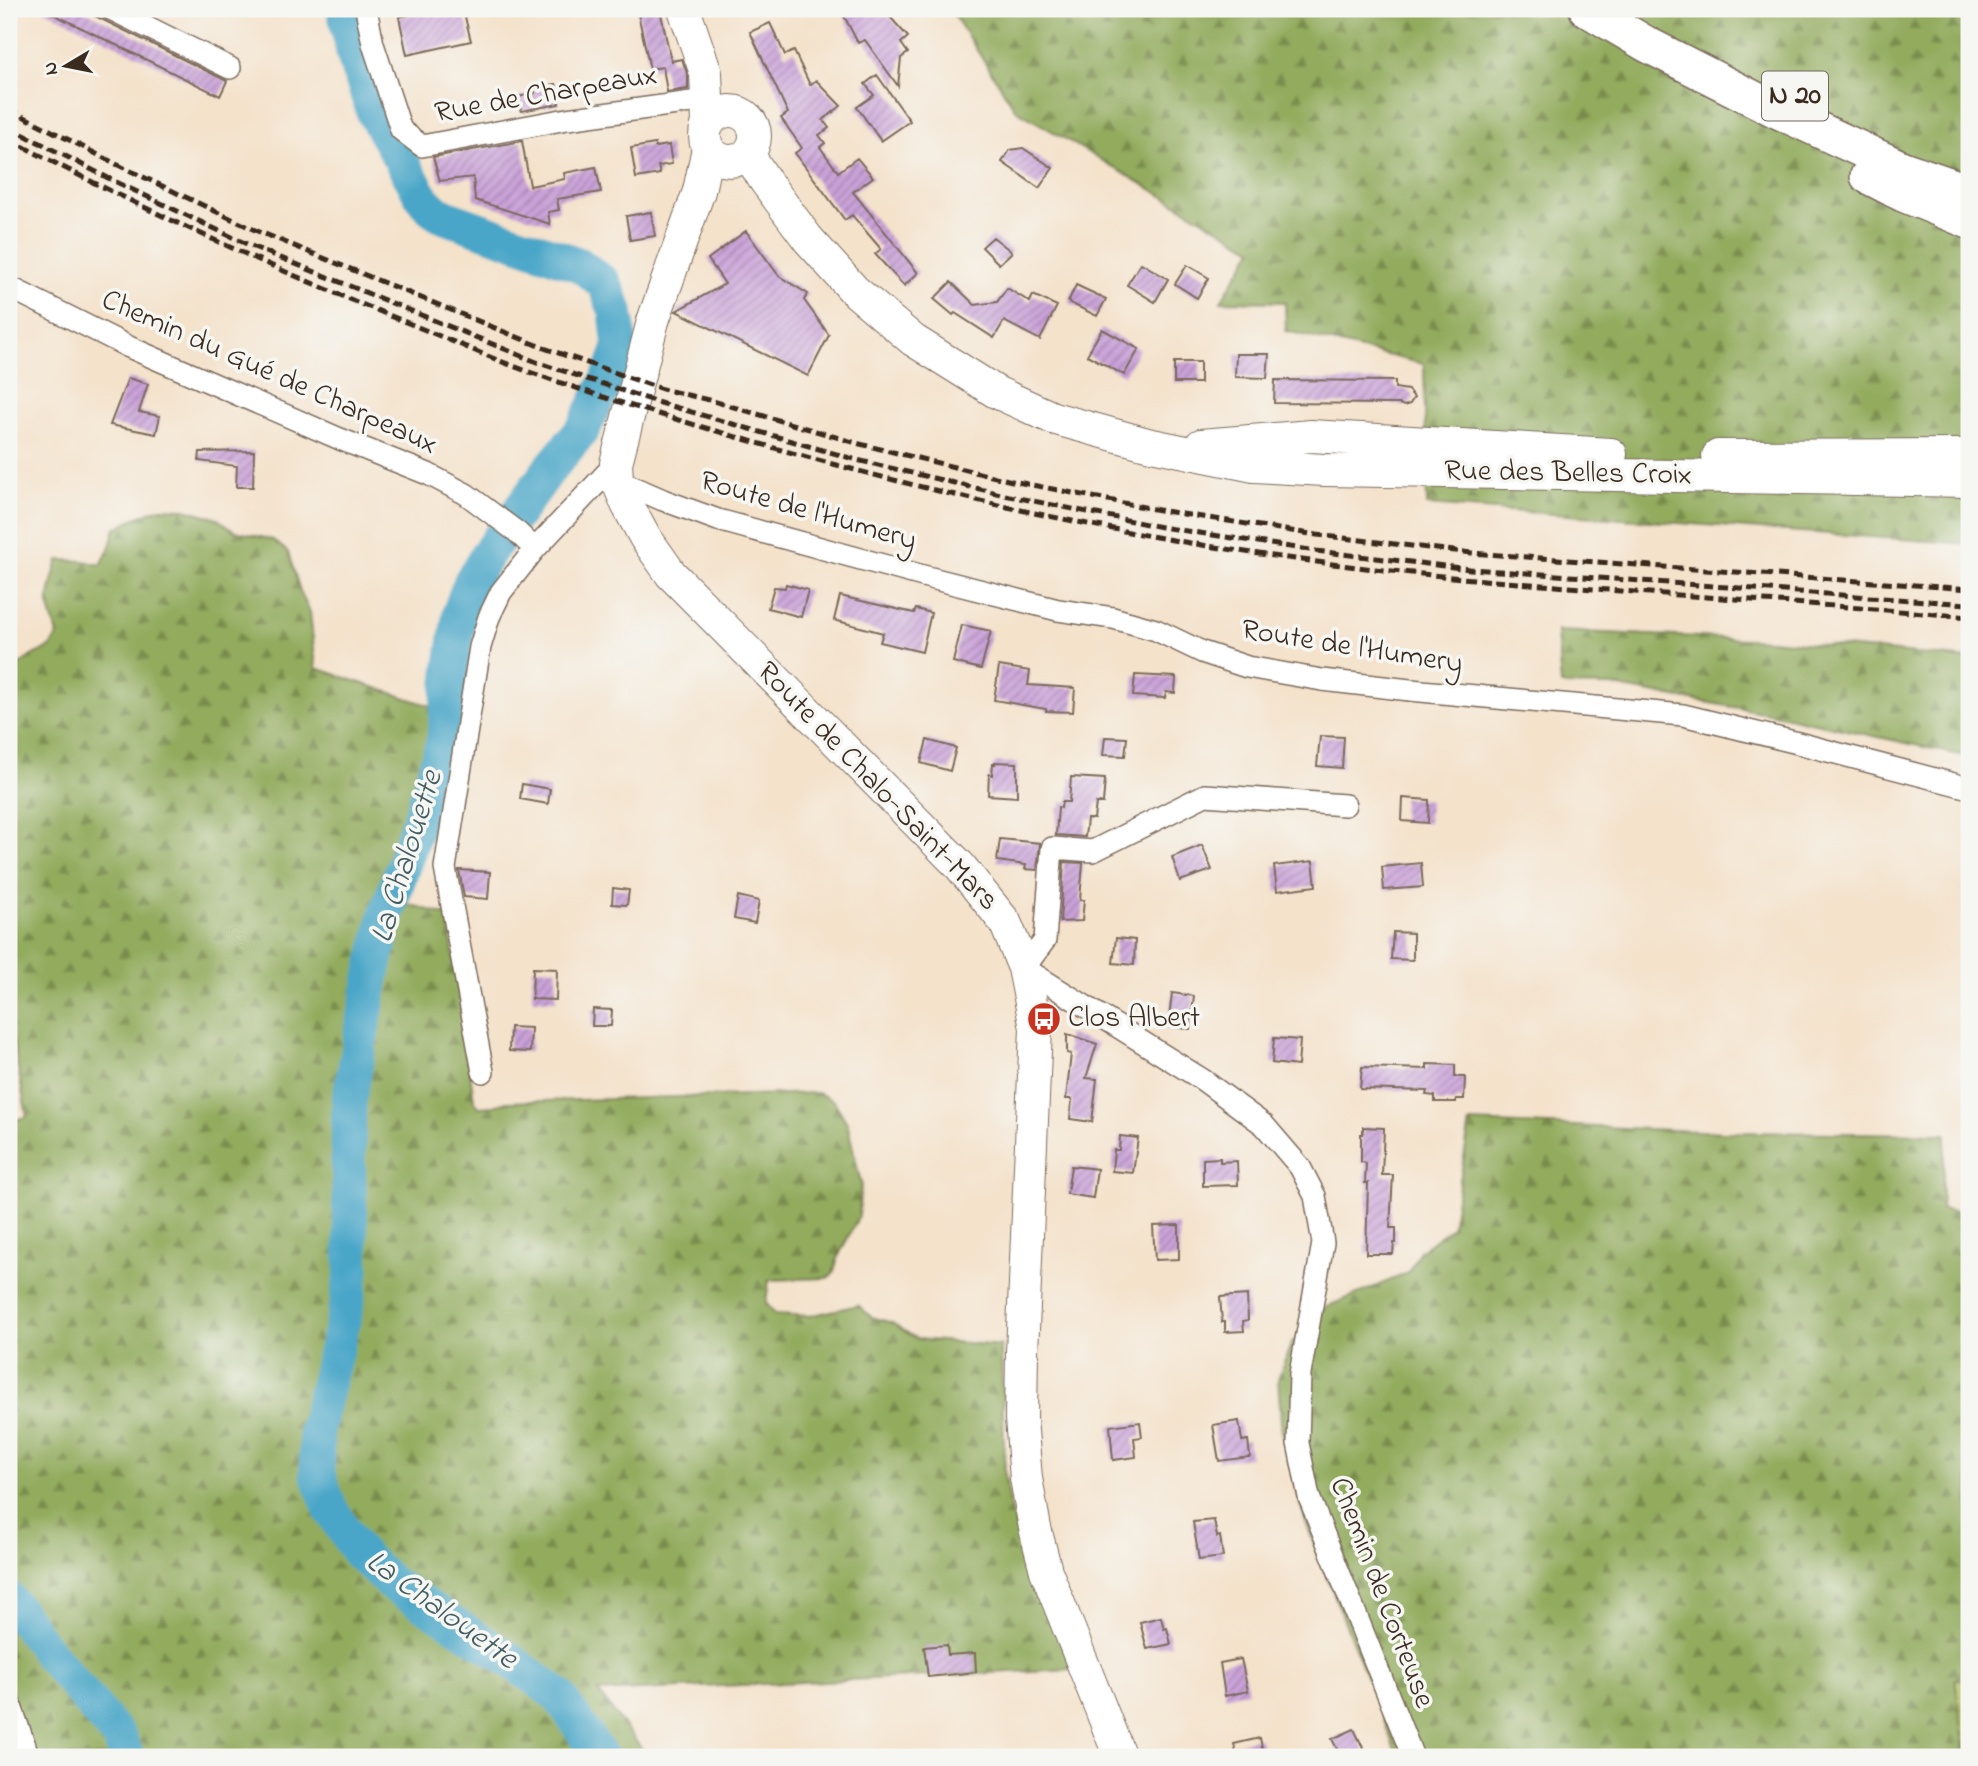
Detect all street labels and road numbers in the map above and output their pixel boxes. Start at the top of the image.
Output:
street label: Rue de Charpeaux [431,54,661,136]
road number: N 20 [1762,72,1828,120]
street label: Chemin du Gué de Charpeaux [94,279,444,467]
street label: Rue des Belles Croix [1444,450,1692,498]
street label: Route de l'Humery [695,460,921,564]
street label: Route de l'Humery [1238,609,1466,687]
street label: Route de Chalo-Saint-Mars [746,652,1008,922]
street label: Chemin de Corteuse [1317,1471,1445,1715]

